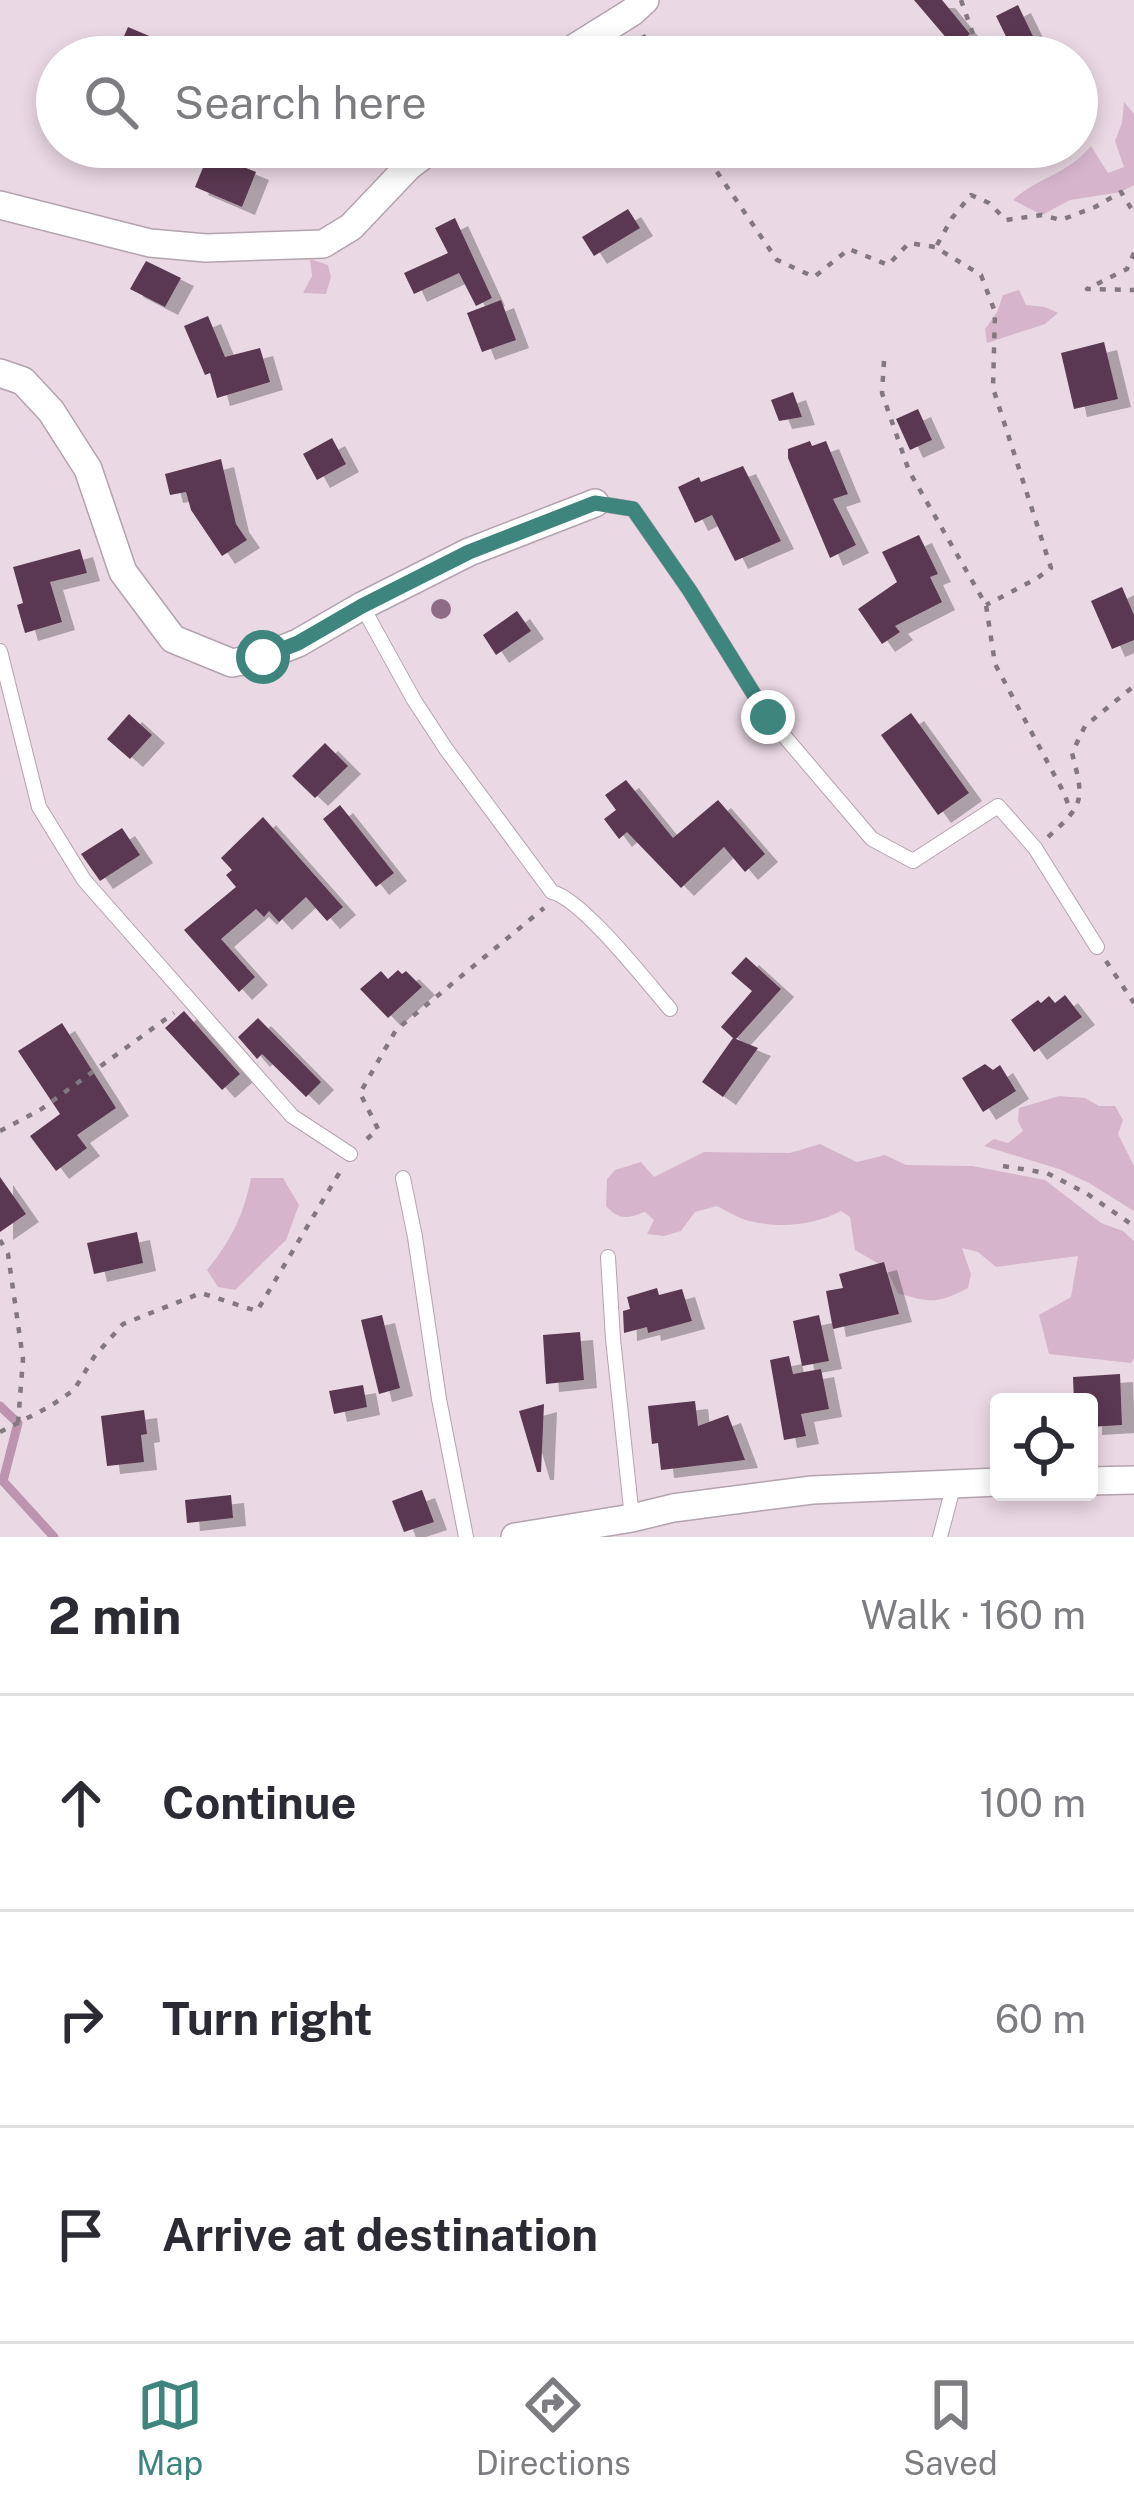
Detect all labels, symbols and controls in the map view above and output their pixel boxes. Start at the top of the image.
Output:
search box [36,36,1098,168]
icon: search [78,69,144,135]
text: Search here [174,76,427,129]
route start [236,630,290,684]
route end [741,690,795,744]
map controls [990,1393,1098,1501]
button: locate [990,1393,1098,1501]
text: 2 min [48,1586,182,1645]
text: Walk · 160 m [861,1592,1086,1638]
icon: ahead [48,1770,114,1836]
text: Continue [162,1776,356,1829]
text: 100 m [979,1780,1086,1826]
icon: right [48,1986,114,2052]
text: Turn right [162,1992,373,2045]
text: 60 m [995,1996,1086,2042]
icon: arrive [48,2202,114,2268]
text: Arrive at destination [162,2208,598,2261]
tab: Map [136,2372,203,2482]
tab: Directions [476,2372,631,2482]
tab: Saved [903,2372,998,2482]

